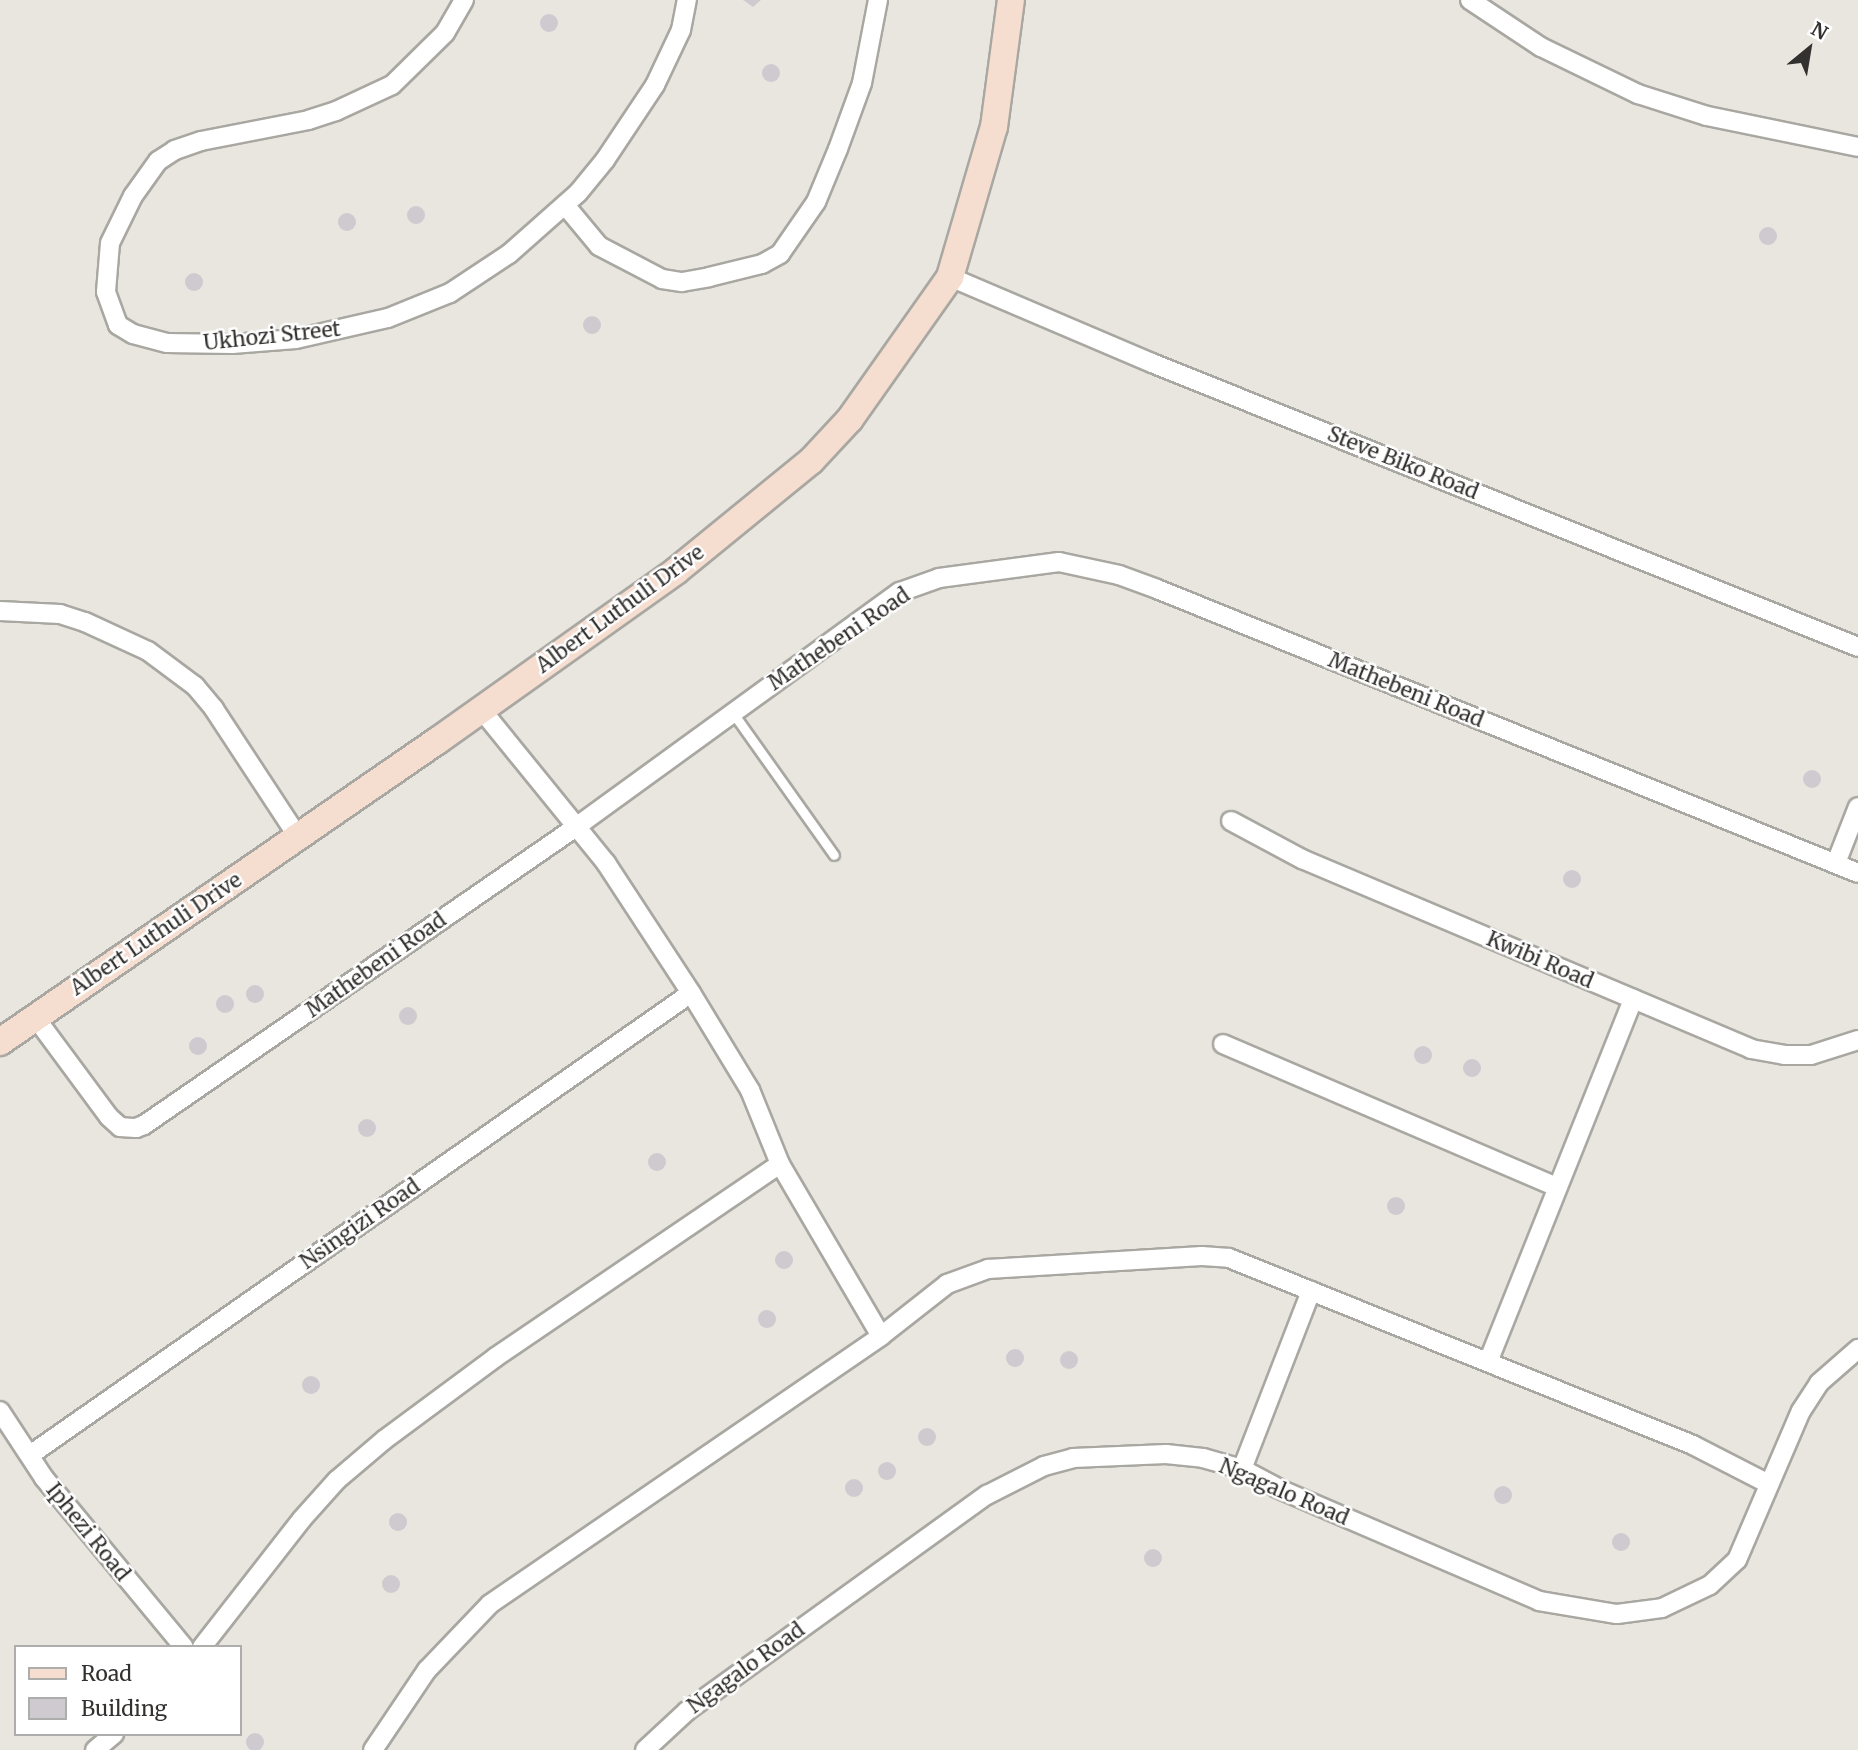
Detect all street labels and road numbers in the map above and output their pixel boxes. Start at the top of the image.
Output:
street label: Ukhozi Street [202,316,342,356]
street label: Steve Biko Road [1324,421,1482,505]
street label: Albert Luthuli Drive [531,540,709,678]
street label: Mathebeni Road [763,582,915,696]
street label: Mathebeni Road [1325,647,1487,733]
street label: Albert Luthuli Drive [66,867,246,1001]
street label: Mathebeni Road [301,907,451,1023]
street label: Kwibi Road [1483,926,1597,994]
street label: Nsingizi Road [295,1173,425,1275]
street label: Ngagalo Road [1215,1453,1353,1531]
street label: Iphezi Road [41,1478,135,1586]
street label: Ngagalo Road [683,1617,809,1719]

